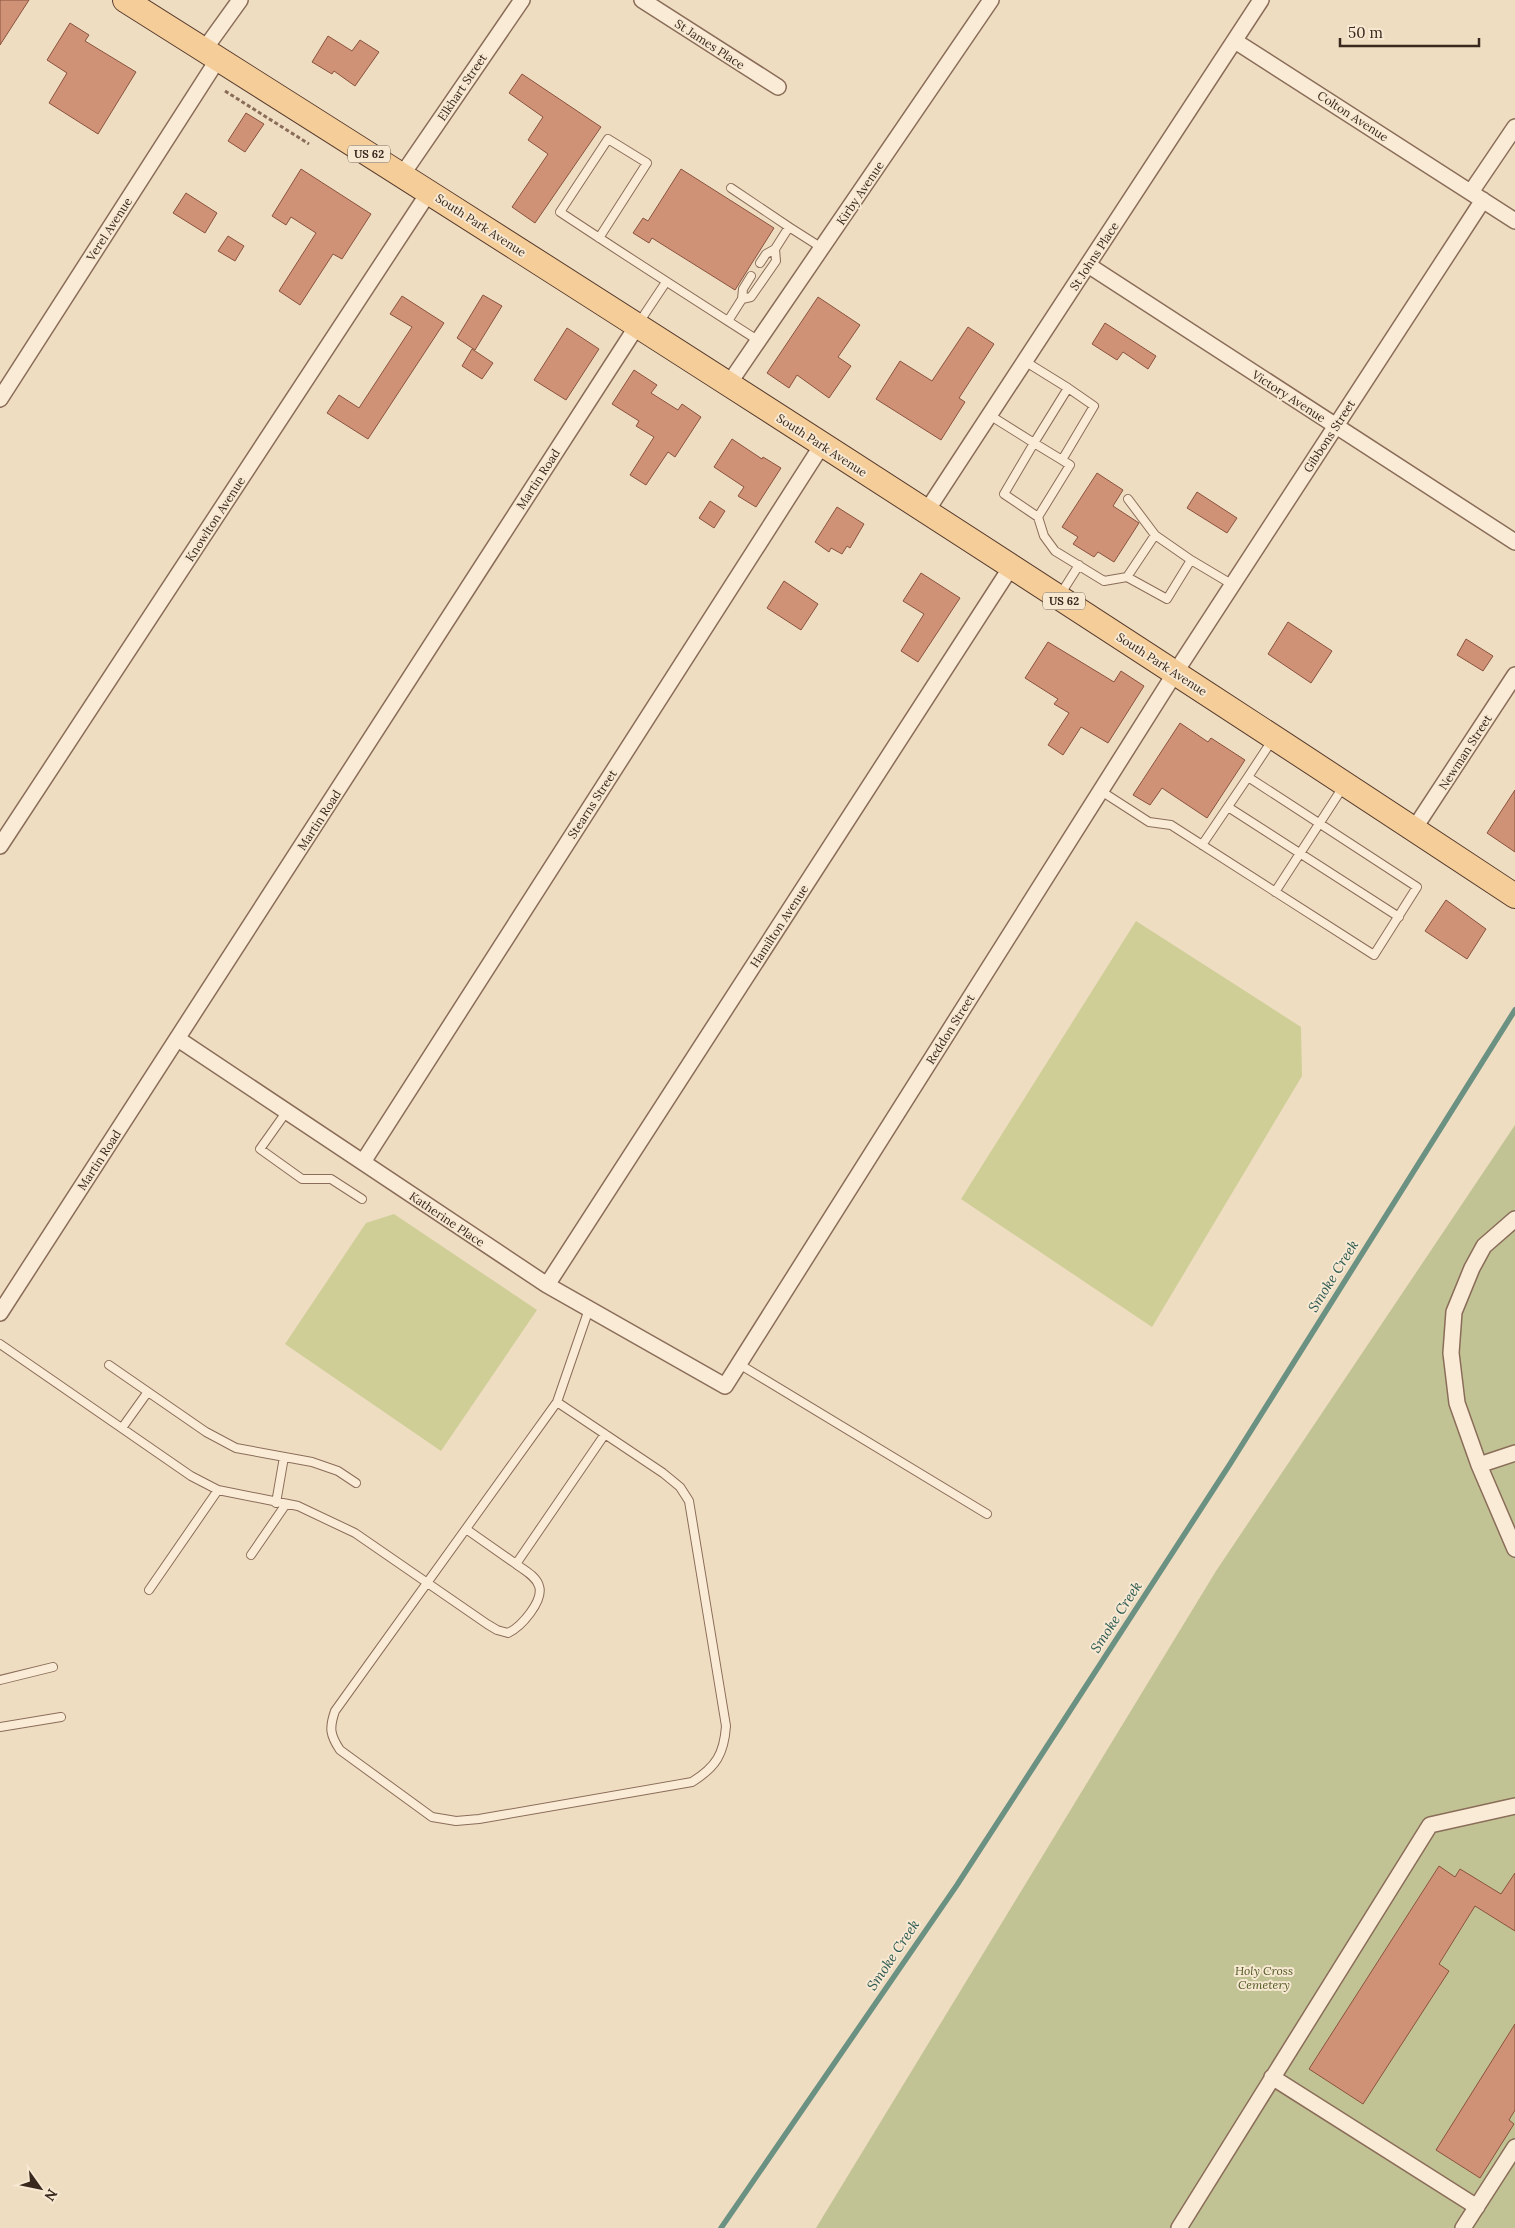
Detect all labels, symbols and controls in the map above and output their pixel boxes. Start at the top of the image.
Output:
scale bar [1340,15,1479,47]
street label: St James Place [672,16,748,72]
text: 50 m [1348,23,1383,42]
street label: Elkhart Street [434,50,490,123]
street label: Colton Avenue [1315,88,1392,145]
road number: US 62 [348,146,390,162]
street label: Kirby Avenue [833,158,887,228]
street label: South Park Avenue [433,190,529,260]
street label: Verel Avenue [82,194,135,264]
street label: St Johns Place [1066,219,1122,293]
street label: Victory Avenue [1249,366,1329,426]
street label: Gibbons Street [1300,397,1358,475]
street label: South Park Avenue [774,410,870,480]
street label: Martin Road [513,446,563,512]
street label: Knowlton Avenue [182,473,248,564]
road number: US 62 [1043,592,1085,610]
street label: South Park Avenue [1114,629,1210,699]
street label: Newman Street [1435,711,1495,792]
street label: Stearns Street [564,766,620,841]
street label: Martin Road [294,787,344,853]
street label: Hamilton Avenue [747,881,812,970]
street label: Reddon Street [923,991,978,1067]
street label: Martin Road [74,1127,124,1193]
street label: Katherine Place [406,1188,488,1250]
water label: Smoke Creek [1304,1237,1362,1315]
water label: Smoke Creek [1086,1578,1146,1656]
water label: Smoke Creek [863,1916,923,1994]
park label: Holy Cross Cemetery [1235,1963,1293,1992]
north arrow [15,2163,65,2213]
text: N [40,2186,61,2205]

